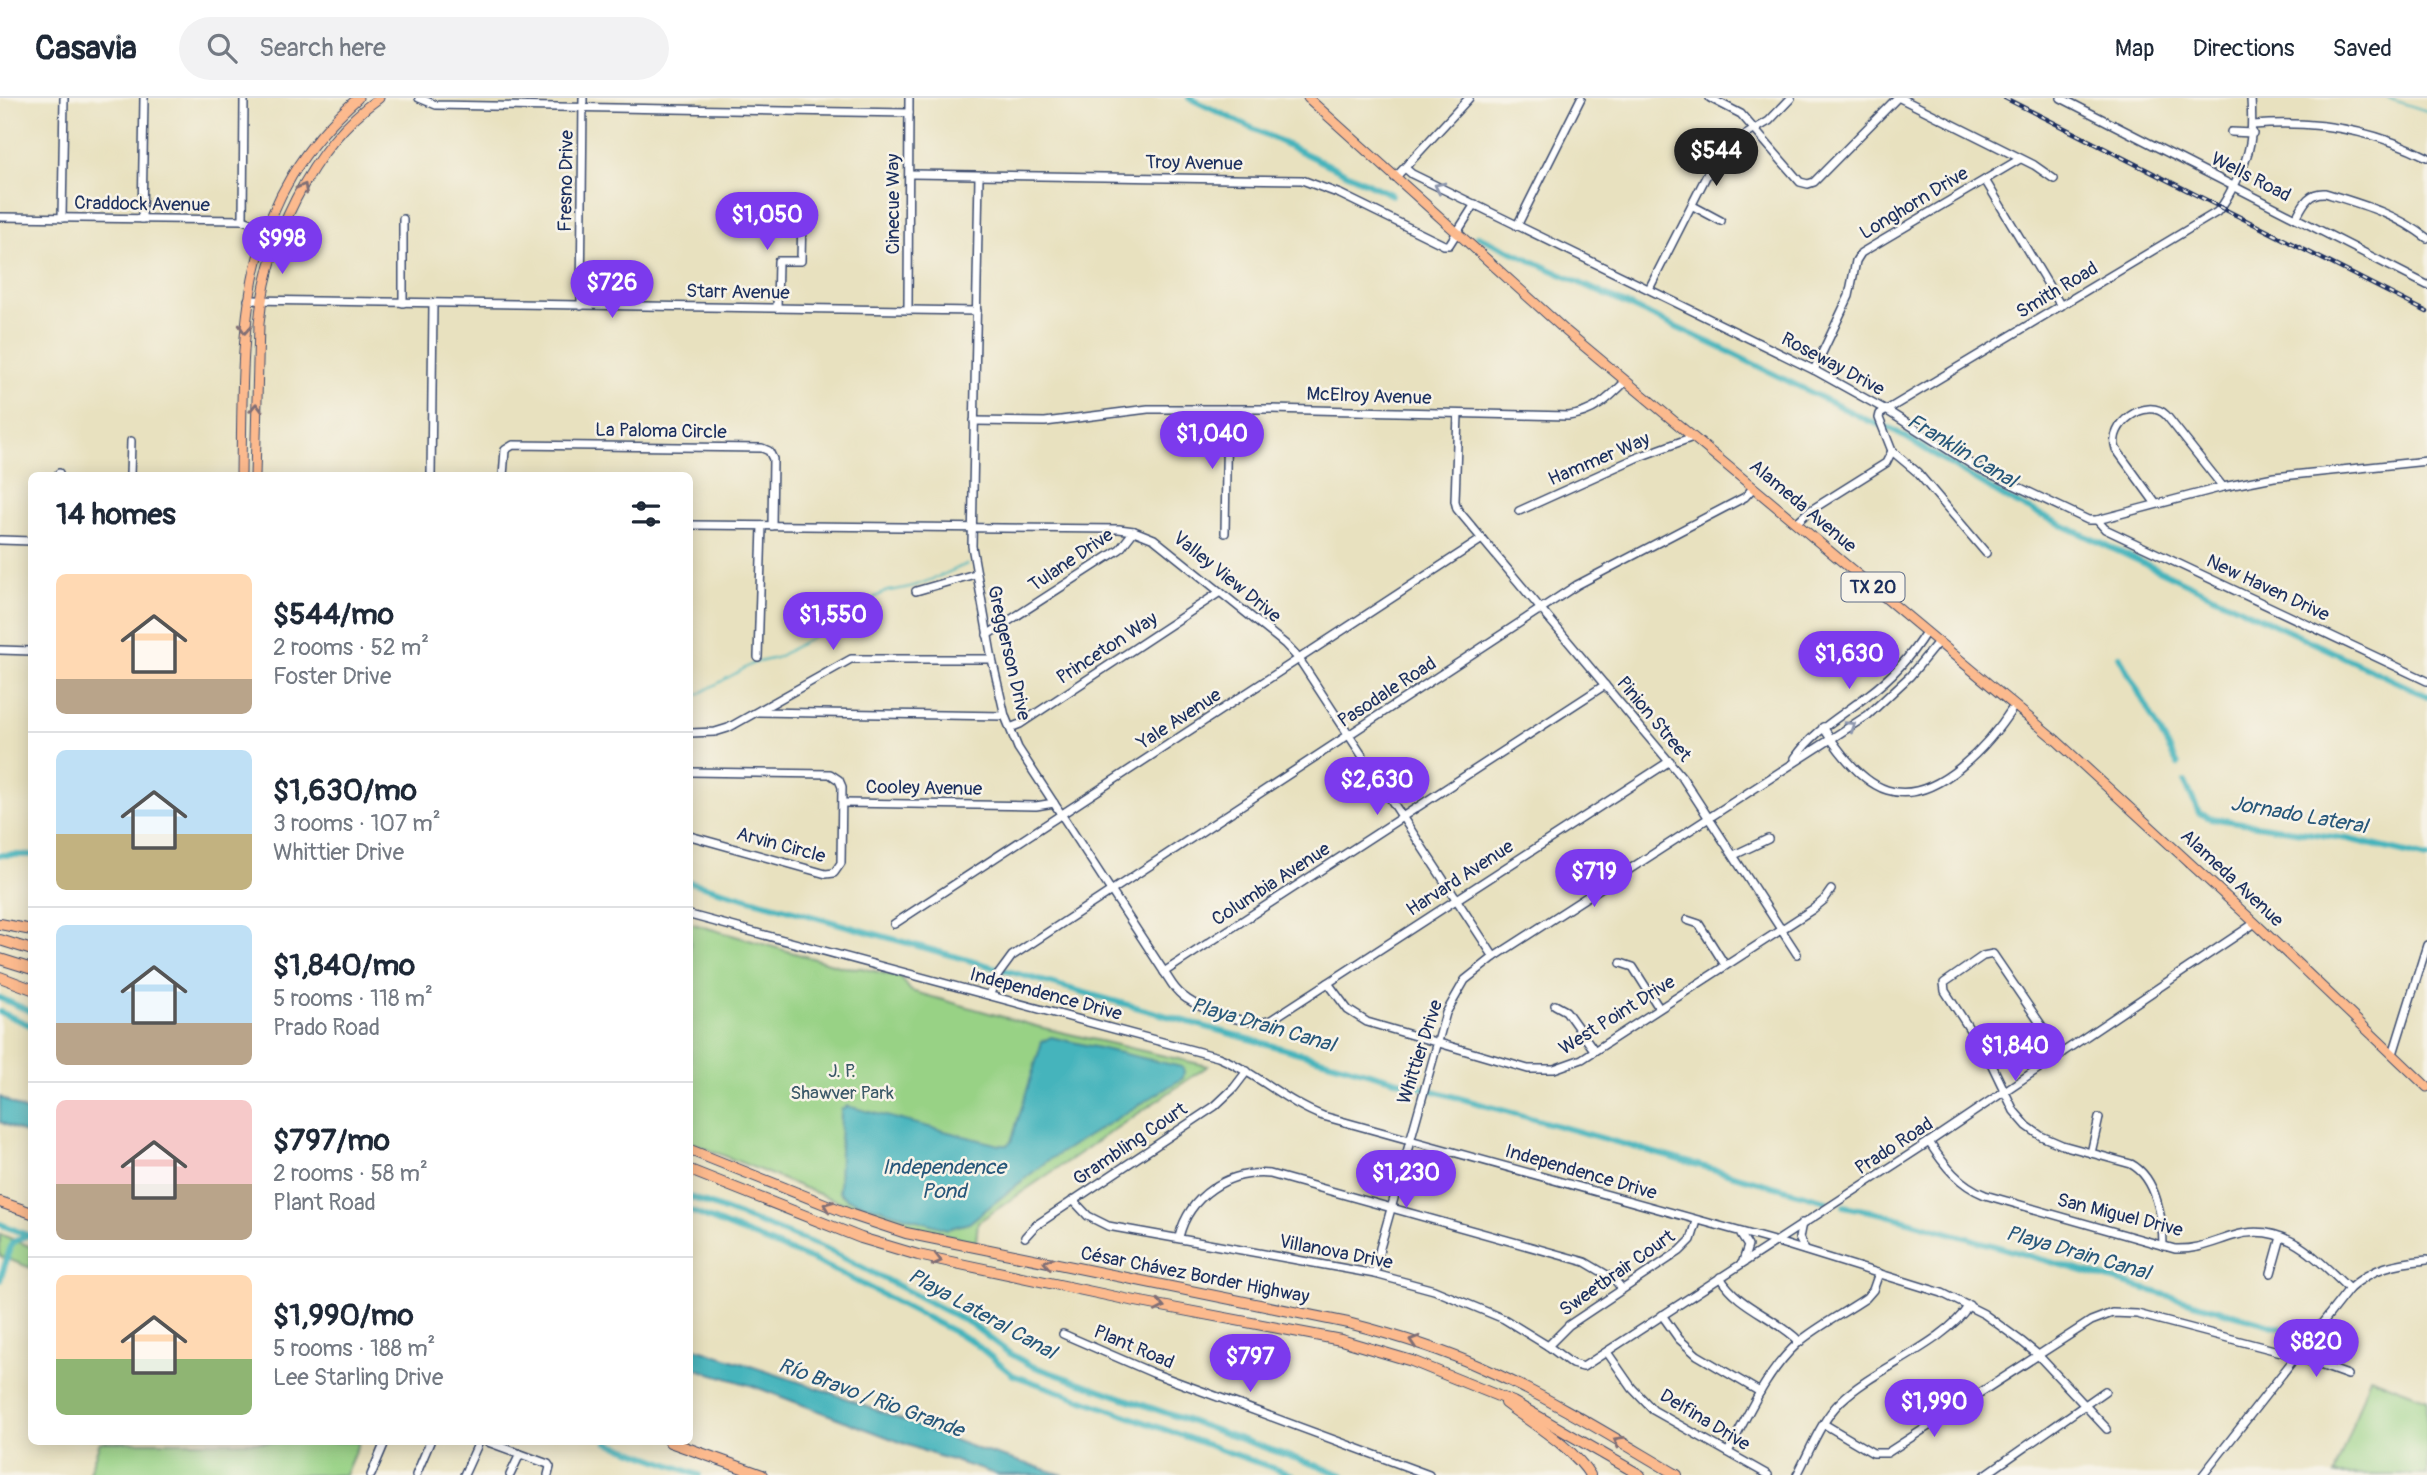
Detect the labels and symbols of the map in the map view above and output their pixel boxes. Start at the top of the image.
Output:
street label: Fresno Drive [553,129,579,232]
pin: $544 [1675,129,1757,188]
street label: Wells Road [2207,147,2295,207]
street label: Troy Avenue [1145,150,1243,176]
street label: Cinecue Way [881,154,905,254]
street label: Longhorn Drive [1855,161,1973,245]
one-way arrow [1434,182,1446,196]
one-way arrow [295,183,308,196]
street label: Craddock Avenue [74,191,211,217]
pin: $1,050 [710,192,824,252]
pin: $998 [241,216,323,276]
street label: Smith Road [2012,256,2102,324]
pin: $726 [571,260,653,320]
street label: Starr Avenue [686,279,791,305]
one-way arrow [238,324,253,335]
street label: Roseway Drive [1777,327,1889,402]
street label: McElroy Avenue [1306,382,1433,410]
one-way arrow [249,402,264,413]
water label: Franklin Canal [1902,408,2024,495]
pin: $1,040 [1155,412,1269,471]
street label: La Paloma Circle [595,418,728,444]
street label: Hammer Way [1545,427,1653,491]
street label: Alameda Avenue [1744,454,1862,558]
street label: Tulane Drive [1024,523,1118,597]
street label: Valley View Drive [1168,526,1287,628]
street label: New Haven Drive [2203,549,2334,627]
road number: TX 20 [1842,573,1904,602]
street label: Greggerson Drive [982,583,1036,723]
pin: $1,550 [776,592,890,652]
street label: Princeton Way [1052,606,1162,690]
pin: $1,630 [1792,632,1906,691]
street label: Pasodale Road [1333,651,1441,733]
street label: Pinion Street [1611,671,1697,767]
street label: Yale Avenue [1132,683,1226,756]
one-way arrow [1843,721,1856,734]
pin: $2,630 [1320,758,1434,817]
street label: Cooley Avenue [865,775,983,801]
water label: Jornado Lateral [2229,790,2371,841]
street label: Arvin Circle [734,822,829,869]
street label: Alameda Avenue [2175,824,2289,932]
street label: Harvard Avenue [1402,834,1519,922]
street label: Columbia Avenue [1207,836,1335,931]
pin: $719 [1553,850,1635,909]
street label: Independence Drive [967,962,1125,1026]
street label: West Point Drive [1554,969,1680,1060]
water label: Playa Drain Canal [1188,992,1340,1059]
street label: Whittier Drive [1392,996,1448,1107]
pin: $1,840 [1958,1024,2072,1083]
park label: J. P. Shawver Park [790,1059,894,1105]
street label: Grambling Court [1068,1097,1192,1191]
street label: Prado Road [1850,1112,1938,1180]
street label: Independence Drive [1502,1139,1660,1205]
pin: $1,230 [1349,1150,1463,1210]
water label: Independence Pond [882,1154,1009,1205]
street label: San Miguel Drive [2055,1188,2186,1242]
one-way arrow [823,1200,835,1214]
water label: Playa Drain Canal [2003,1220,2155,1287]
street label: Sweetbrair Court [1555,1224,1680,1322]
street label: Villanova Drive [1277,1229,1396,1275]
street label: César Chávez Border Highway [1079,1241,1311,1309]
one-way arrow [931,1252,943,1266]
one-way arrow [1042,1257,1054,1272]
water label: Playa Lateral Canal [903,1262,1062,1367]
one-way arrow [1154,1297,1166,1312]
street label: Plant Road [1090,1319,1178,1375]
pin: $820 [2275,1320,2357,1379]
pin: $797 [1209,1334,1291,1394]
one-way arrow [1408,1335,1420,1350]
water label: Río Bravo / Rio Grande [775,1352,970,1445]
pin: $1,990 [1877,1380,1991,1439]
street label: Delfina Drive [1655,1384,1755,1457]
one-way arrow [1613,1436,1625,1449]

